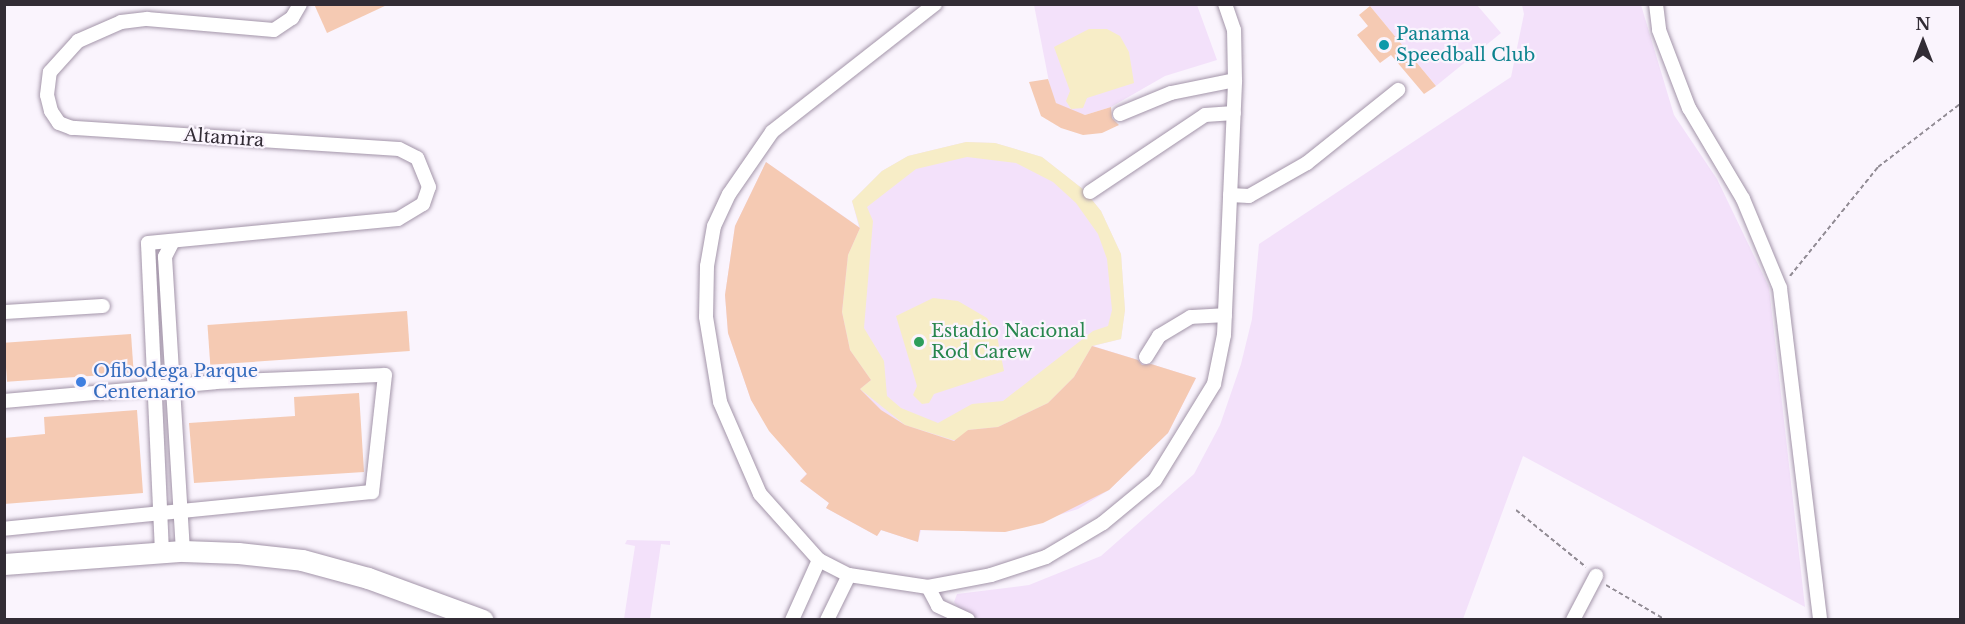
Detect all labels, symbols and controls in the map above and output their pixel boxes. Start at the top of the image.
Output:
north arrow [1893,12,1953,72]
text: N [1915,14,1931,34]
place label: Panama Speedball Club [1396,24,1535,66]
marker: Panama Speedball Club [1377,38,1391,52]
street label: Altamira [183,124,265,152]
place label: Estadio Nacional Rod Carew [931,321,1086,364]
marker: Estadio Nacional Rod Carew [912,335,926,349]
place label: Ofibodega Parque Centenario [93,361,258,404]
marker: Ofibodega Parque Centenario [74,375,88,389]

